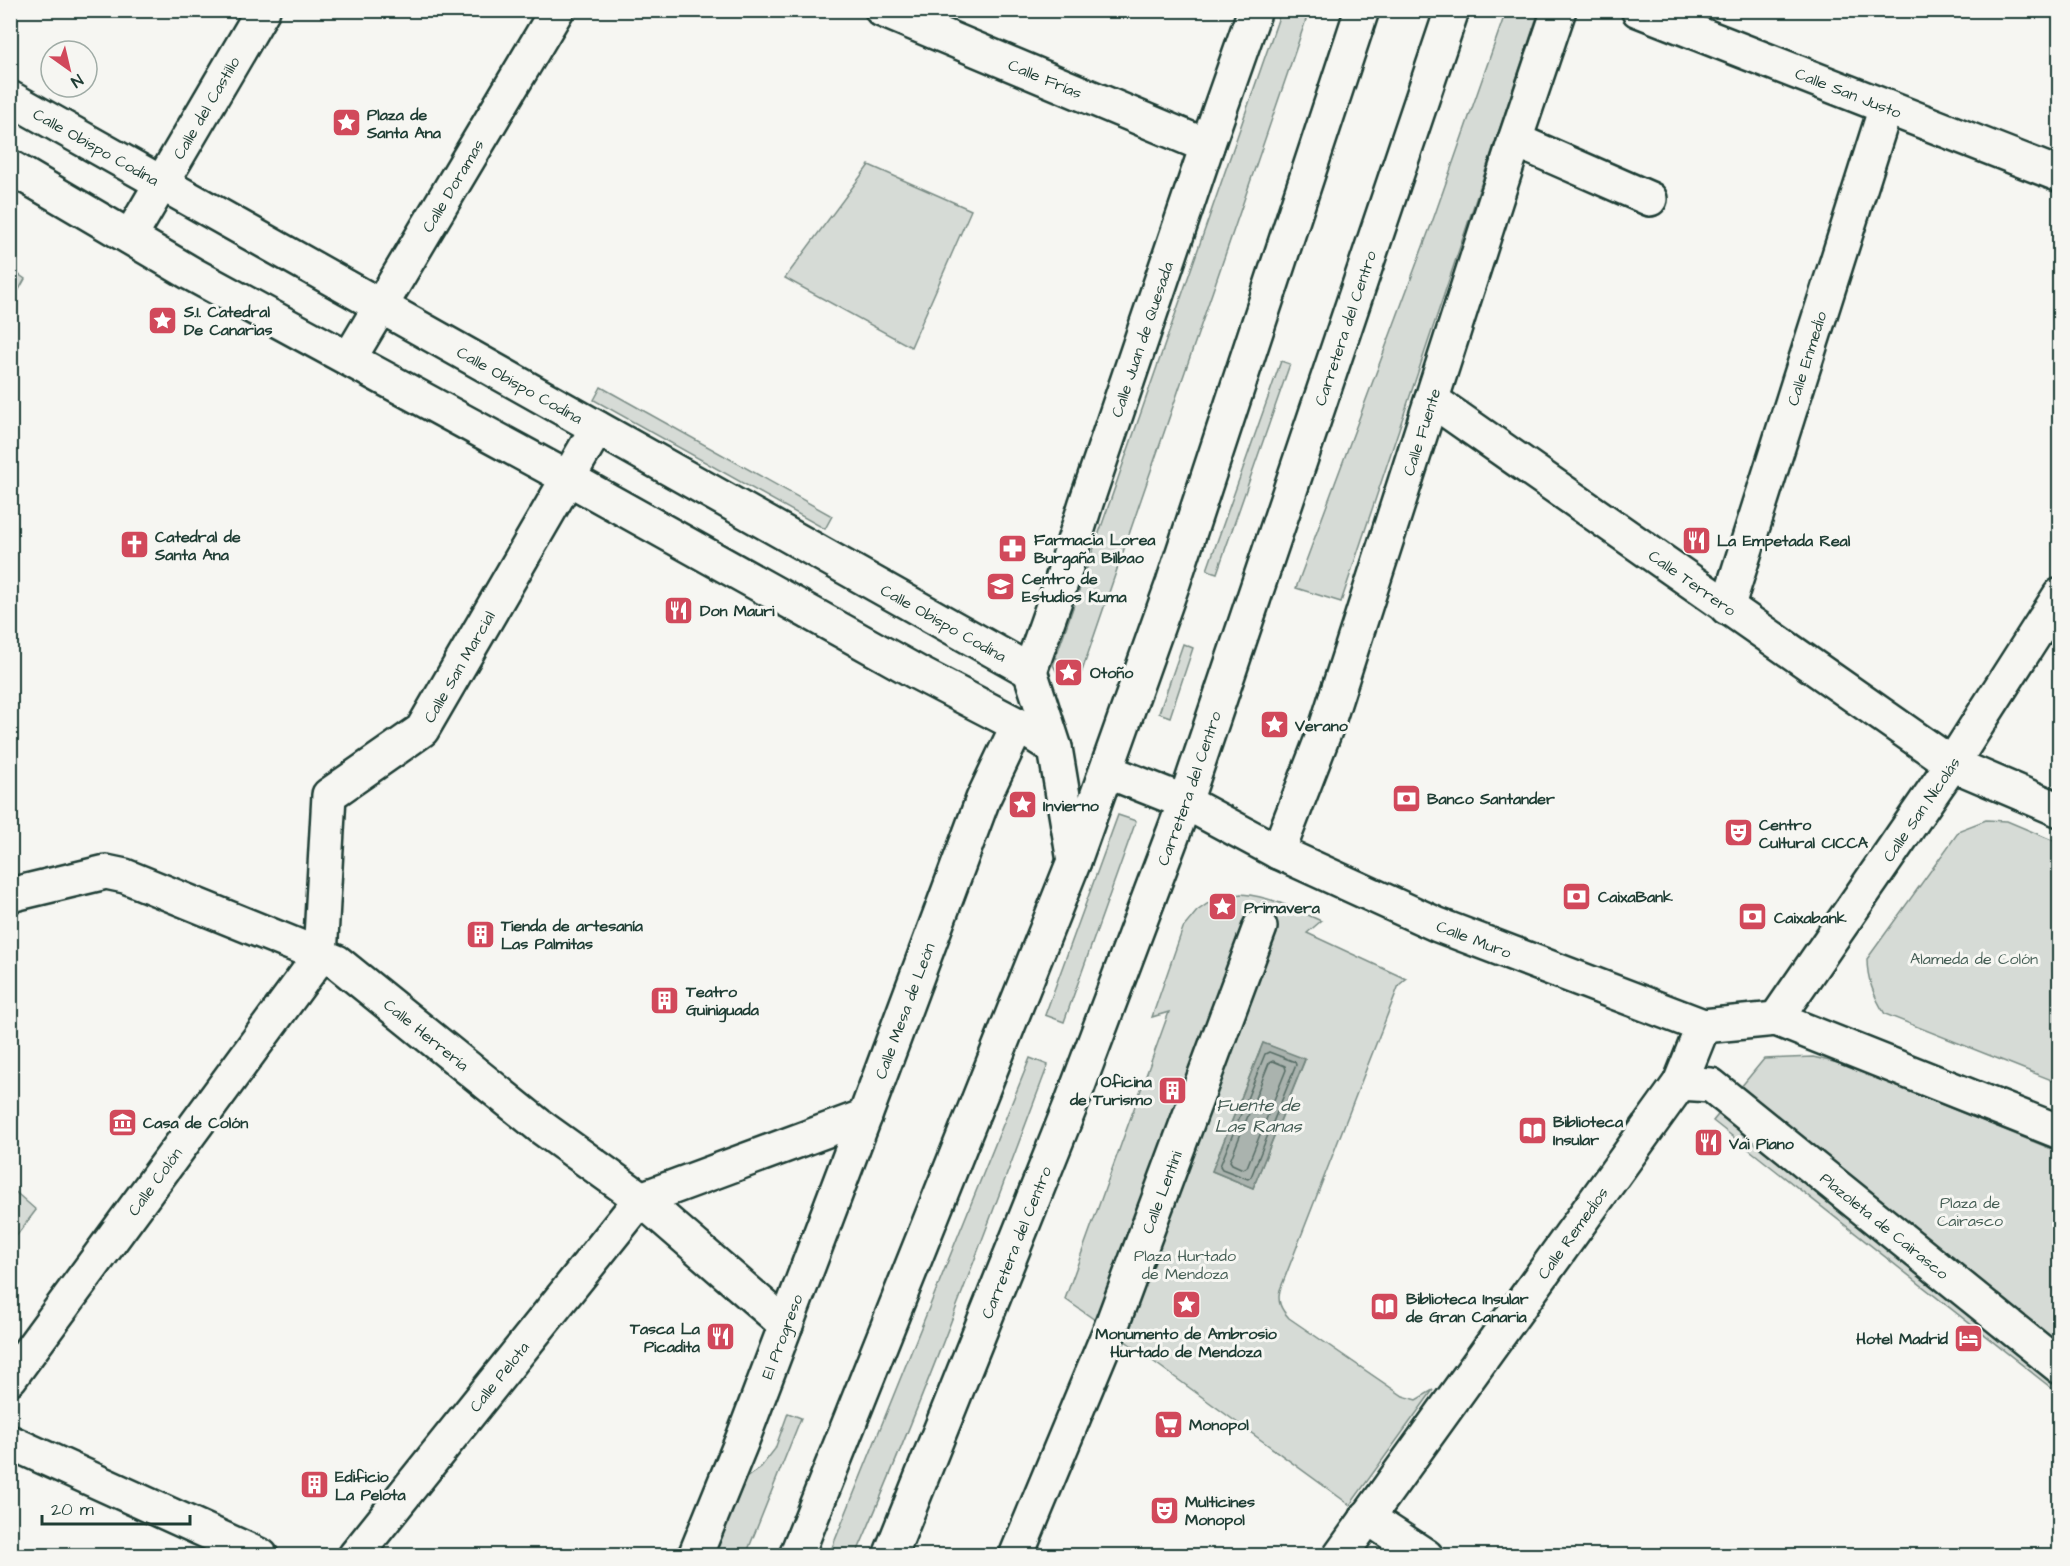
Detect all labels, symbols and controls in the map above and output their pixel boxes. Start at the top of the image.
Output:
north arrow [39,39,99,99]
street label: Calle del Castillo [168,53,245,164]
street label: Calle Frías [1005,54,1085,104]
street label: Calle San Justo [1792,63,1905,124]
text: N [67,69,87,93]
street label: Calle Obispo Codina [29,103,163,192]
place label: Plaza de Santa Ana [366,104,442,144]
place icon: Plaza de Santa Ana [330,107,362,139]
street label: Calle Doramas [417,135,489,237]
street label: Carretera del Centro [1309,248,1382,409]
street label: Calle Juan de Quesada [1106,259,1179,420]
place label: S.I. Catedral De Canarias [183,301,272,341]
place icon: S.I. Catedral De Canarias [147,304,179,336]
street label: Calle Enmedio [1782,309,1832,408]
street label: Calle Obispo Codina [453,341,586,430]
street label: Calle Fuente [1398,385,1447,479]
restaurant icon: La Empetada Real [1680,524,1712,556]
place label: Catedral de Santa Ana [154,526,241,566]
church icon: Catedral de Santa Ana [118,529,150,561]
place label: Farmacia Lorea Burgaña Bilbao [1034,529,1156,571]
place label: La Empetada Real [1717,530,1851,552]
pharmacy icon: Farmacia Lorea Burgaña Bilbao [997,532,1029,564]
street label: Calle Terrero [1644,545,1740,622]
place label: Centro de Estudios Kuma [1022,568,1127,608]
school or university icon: Centro de Estudios Kuma [985,571,1017,603]
street label: Calle Obispo Codina [876,579,1010,668]
restaurant icon: Don Mauri [663,594,695,626]
place label: Don Mauri [700,600,775,622]
street label: Calle San Marcial [419,607,501,727]
place icon: Otoño [1053,656,1085,688]
place label: Otoño [1090,662,1134,684]
street label: Carretera del Centro [1152,708,1227,869]
place icon: Verano [1258,709,1290,741]
place label: Verano [1294,715,1349,737]
street label: Calle San Nicolás [1878,753,1966,866]
bank icon: Banco Santander [1390,782,1422,814]
place label: Banco Santander [1427,788,1555,810]
place icon: Invierno [1006,789,1038,821]
place label: Invierno [1043,795,1100,817]
place label: Centro Cultural CICCA [1759,814,1869,854]
theatre icon: Centro Cultural CICCA [1722,817,1754,849]
bank icon: CaixaBank [1561,880,1593,912]
place label: CaixaBank [1598,886,1673,908]
place icon: Primavera [1207,891,1239,923]
place label: Primavera [1244,897,1321,919]
bank icon: Caixabank [1737,901,1769,933]
place label: Caixabank [1774,907,1847,929]
place label: Tienda de artesanía Las Palmitas [500,915,644,955]
street label: Calle Muro [1433,915,1514,964]
building icon: Tienda de artesanía Las Palmitas [464,918,496,950]
street label: Calle Mesa de León [870,940,941,1082]
park label: Alameda de Colón [1910,948,2038,970]
place label: Teatro Guiniguada [685,981,760,1023]
building icon: Teatro Guiniguada [649,984,681,1016]
street label: Calle Herrería [379,994,473,1076]
place label: Oficina de Turismo [1069,1071,1153,1111]
building icon: Oficina de Turismo [1157,1074,1189,1106]
water label: Fuente de Las Ranas [1214,1093,1302,1139]
museum icon: Casa de Colón [106,1106,138,1138]
place label: Biblioteca Insular [1553,1111,1624,1151]
place label: Casa de Colón [143,1112,248,1134]
library icon: Biblioteca Insular [1516,1114,1548,1146]
restaurant icon: Vai Piano [1692,1127,1724,1159]
place label: Vai Piano [1728,1133,1795,1155]
street label: Calle Colón [123,1143,188,1220]
street label: Calle Lentini [1137,1147,1188,1237]
street label: Carretera del Centro [976,1163,1057,1322]
street label: Plazoleta de Cairasco [1815,1168,1953,1285]
street label: Calle Remedios [1533,1183,1614,1284]
park label: Plaza de Cairasco [1937,1192,2003,1232]
park label: Plaza Hurtado de Mendoza [1134,1245,1236,1285]
place label: Biblioteca Insular de Gran Canaria [1405,1288,1529,1328]
place icon: Monumento de Ambrosio Hurtado de Mendoza [1170,1289,1202,1321]
street label: El Progreso [756,1291,809,1382]
library icon: Biblioteca Insular de Gran Canaria [1369,1291,1401,1323]
place label: Tasca La Picadita [629,1318,701,1358]
restaurant icon: Tasca La Picadita [705,1321,737,1353]
hotel icon: Hotel Madrid [1953,1322,1985,1354]
place label: Monumento de Ambrosio Hurtado de Mendoza [1095,1323,1278,1363]
place label: Hotel Madrid [1856,1328,1949,1350]
street label: Calle Pelota [465,1337,535,1417]
supermarket icon: Monopol [1152,1408,1184,1440]
place label: Monopol [1189,1414,1249,1436]
place label: Edificio La Pelota [335,1466,406,1506]
building icon: Edificio La Pelota [298,1469,330,1501]
scale bar [42,1488,190,1526]
place label: Multicines Monopol [1185,1491,1255,1531]
theatre icon: Multicines Monopol [1148,1494,1180,1526]
text: 20 m [51,1497,94,1522]

